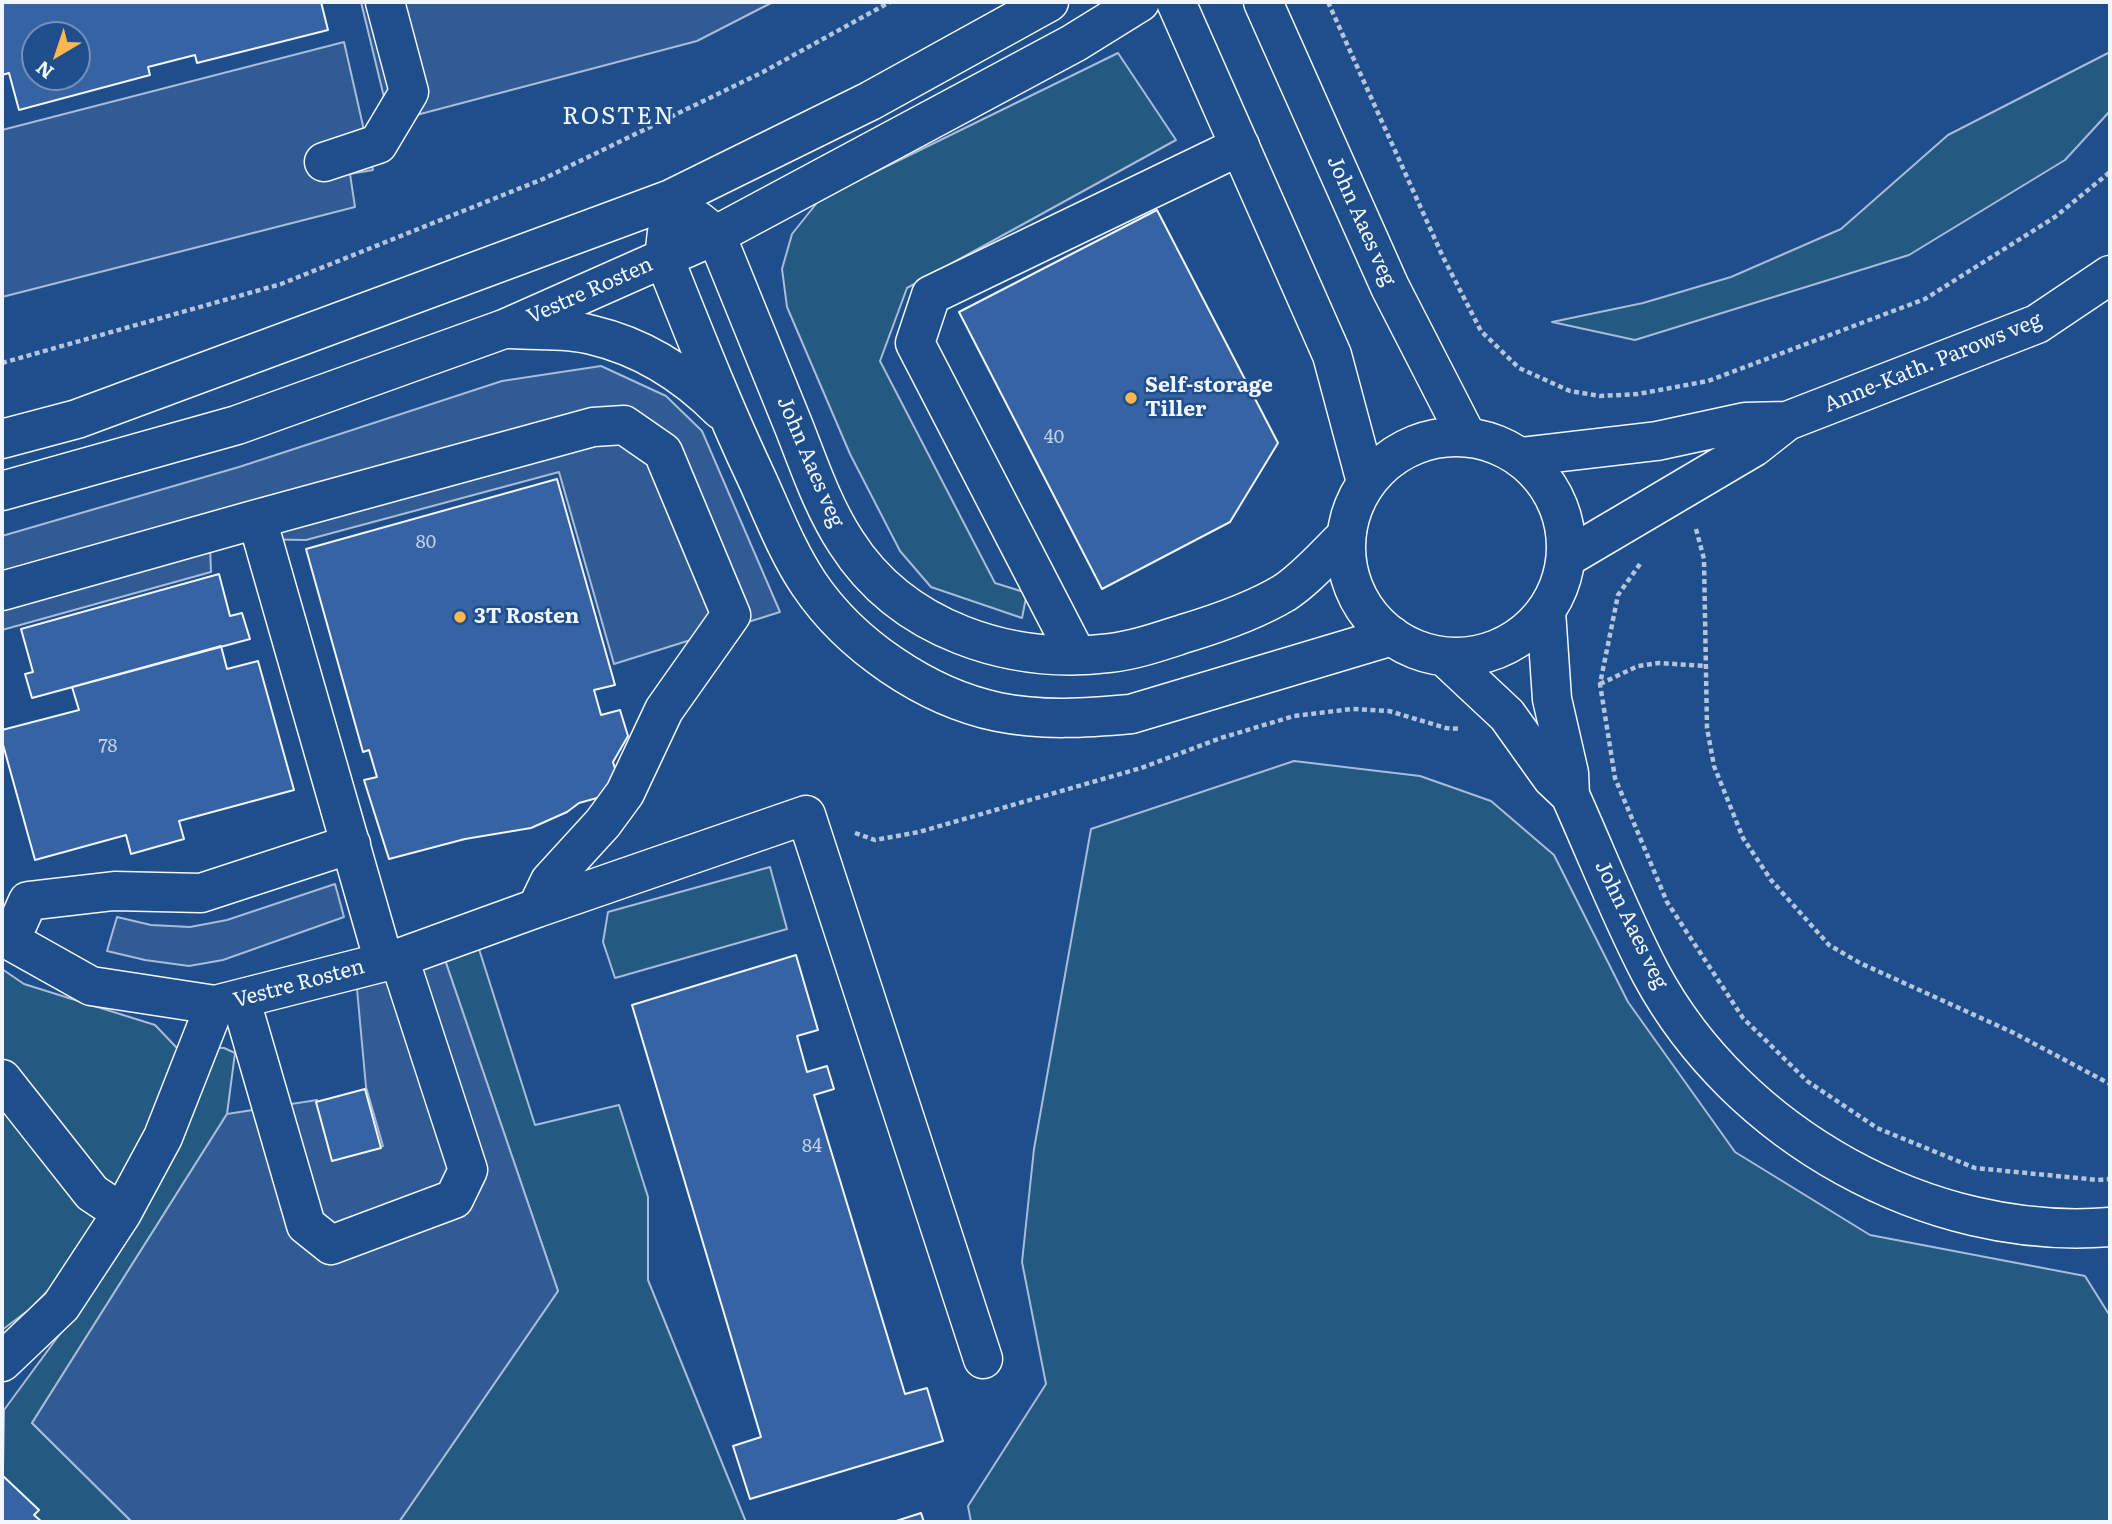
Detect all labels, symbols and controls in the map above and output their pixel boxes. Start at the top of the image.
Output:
north arrow [21,21,91,91]
text: N [29,55,59,87]
district label: ROSTEN [563,103,675,131]
street label: John Aaes veg [1321,152,1401,290]
street label: Vestre Rosten [523,252,657,330]
street label: Anne-Kath. Parows veg [1821,308,2045,418]
place label: Self-storage Tiller [1145,373,1273,423]
marker: Self-storage Tiller [1123,390,1139,406]
street label: John Aaes veg [771,393,849,531]
house number: 40 [1044,427,1064,449]
house number: 80 [416,532,436,554]
place label: 3T Rosten [474,604,579,630]
marker: 3T Rosten [452,609,468,625]
house number: 78 [98,736,118,758]
street label: John Aaes veg [1589,857,1673,993]
street label: Vestre Rosten [231,954,367,1014]
house number: 84 [802,1136,822,1158]

